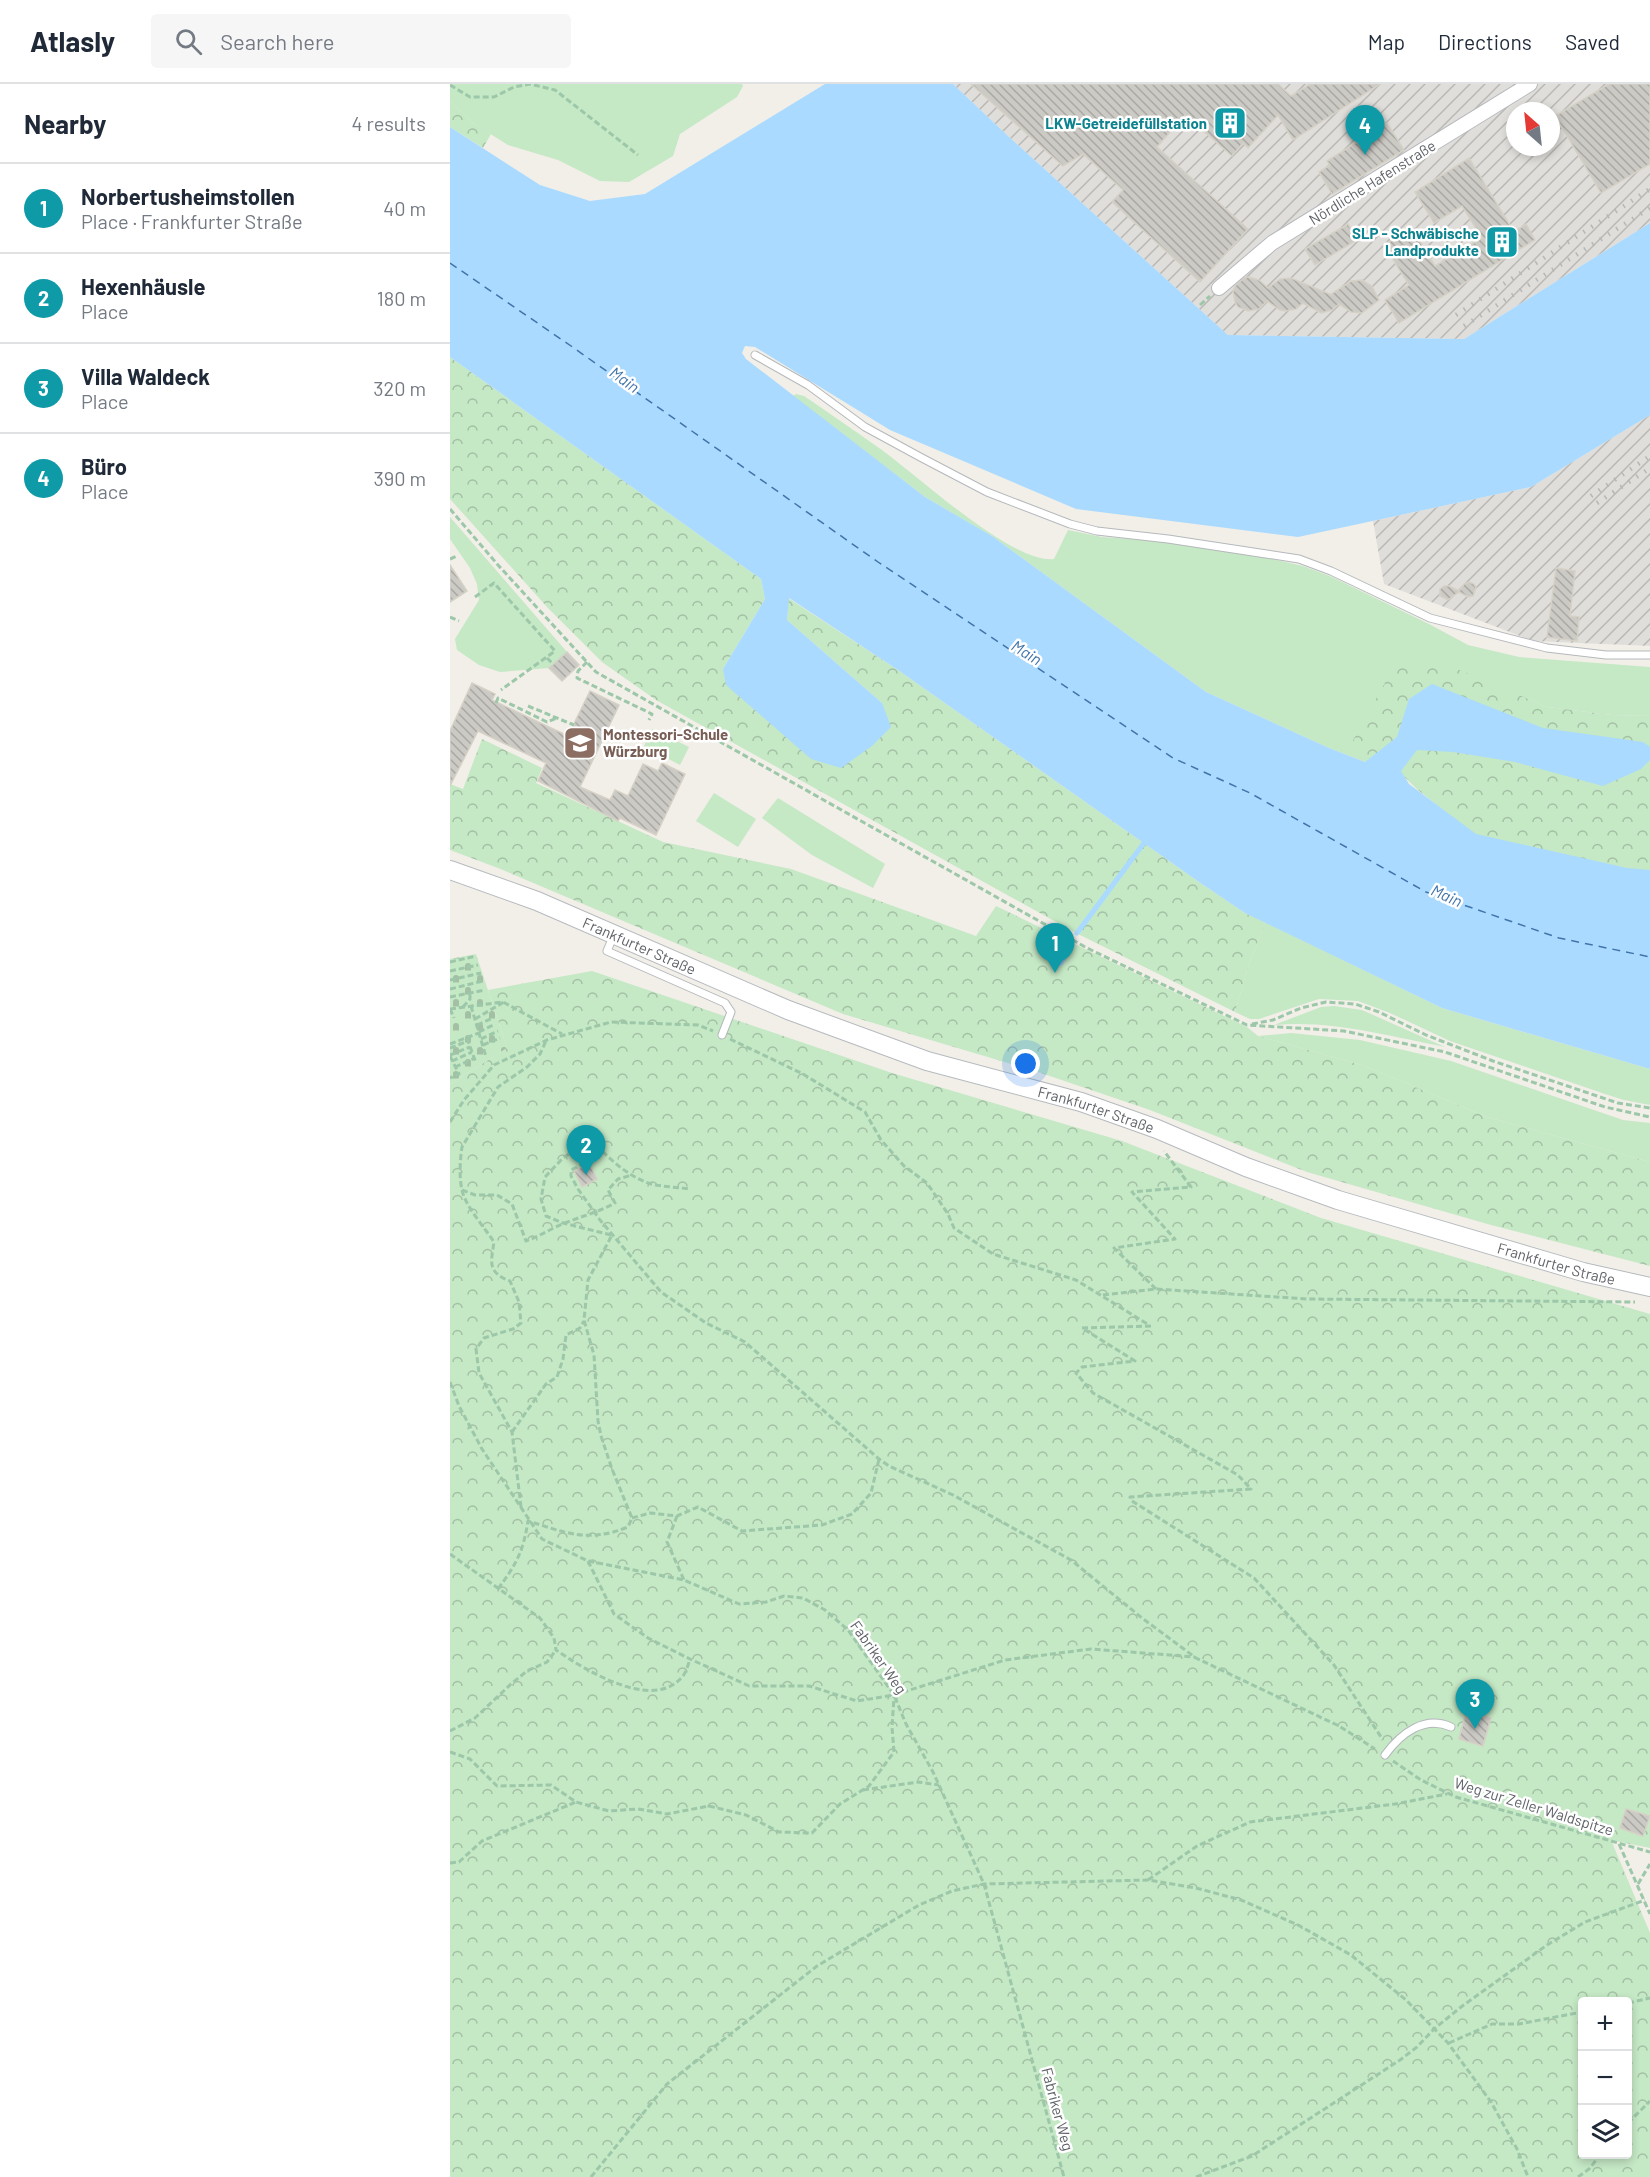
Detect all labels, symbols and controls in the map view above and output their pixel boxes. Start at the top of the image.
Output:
search box [151,14,571,68]
text: Atlasly [30,24,115,58]
icon: search [172,25,205,58]
text: Search here [220,28,335,54]
text: Map [1368,29,1405,54]
text: Directions [1438,29,1532,54]
text: Saved [1565,29,1620,54]
north arrow [1506,102,1560,156]
building icon: LKW-Getreidefüllstation [1212,105,1248,141]
pin: 4 [1346,106,1384,155]
text: Nearby [24,108,106,139]
text: 4 results [351,111,426,135]
place label: LKW-Getreidefüllstation [1045,114,1207,132]
street label: Nördliche Hafenstraße [1305,136,1439,228]
text: Norbertusheimstollen [81,183,295,209]
text: 1 [40,196,47,220]
text: 40 m [383,196,426,220]
text: Place · Frankfurter Straße [81,209,303,233]
place label: SLP - Schwäbische Landprodukte [1352,224,1479,259]
building icon: SLP - Schwäbische Landprodukte [1484,224,1520,260]
text: Hexenhäusle [81,273,205,299]
text: 2 [38,286,49,310]
text: 180 m [377,286,426,310]
text: Place [81,299,129,323]
water label: Main [607,362,643,396]
text: Villa Waldeck [81,363,210,389]
text: 3 [38,376,49,400]
text: 320 m [373,376,426,400]
text: Place [81,389,129,413]
text: Büro [81,453,127,479]
text: 4 [37,466,50,490]
text: 390 m [373,466,426,490]
text: Place [81,479,129,503]
water label: Main [1008,635,1046,669]
school or university icon: Montessori-Schule Würzburg [562,725,598,761]
place label: Montessori-Schule Würzburg [603,725,728,760]
water label: Main [1429,880,1465,910]
street label: Frankfurter Straße [580,913,699,978]
pin: 1 [1036,924,1074,973]
your location [1011,1049,1040,1078]
street label: Frankfurter Straße [1036,1082,1157,1136]
pin: 2 [566,1126,606,1175]
street label: Frankfurter Straße [1495,1238,1617,1288]
street label: Fabriker Weg [847,1617,911,1697]
pin: 3 [1456,1680,1494,1729]
street label: Weg zur Zeller Waldspitze [1452,1773,1616,1839]
map controls [1578,1997,1632,2159]
button: + [1578,1997,1632,2051]
button: − [1578,2051,1632,2105]
street label: Fabriker Weg [1038,2065,1078,2153]
button: layers [1578,2105,1632,2159]

